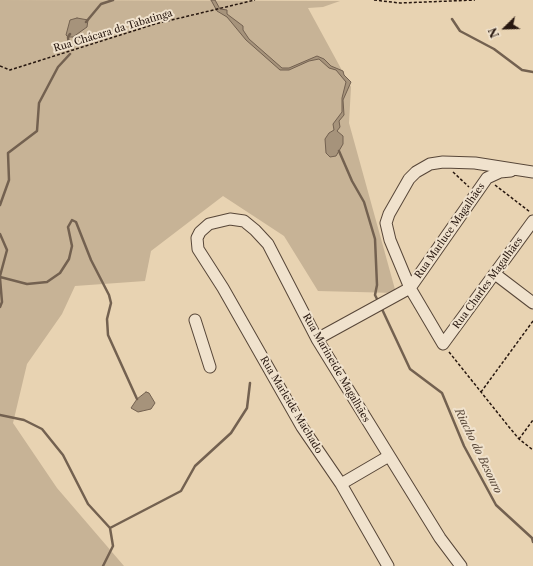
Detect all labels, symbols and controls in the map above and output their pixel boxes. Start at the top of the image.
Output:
street label: Rua Chácara da Tabatinga [52,7,174,55]
north arrow [485,8,525,48]
text: N [486,26,502,40]
street label: Rua Marluce Magalhães [412,181,488,281]
street label: Rua Charles Magalhães [451,235,525,331]
street label: Rua Marineide Magalhães [300,312,372,424]
street label: Rua Marleide Machado [257,354,325,456]
water label: Riacho do Besouro [452,406,504,496]

